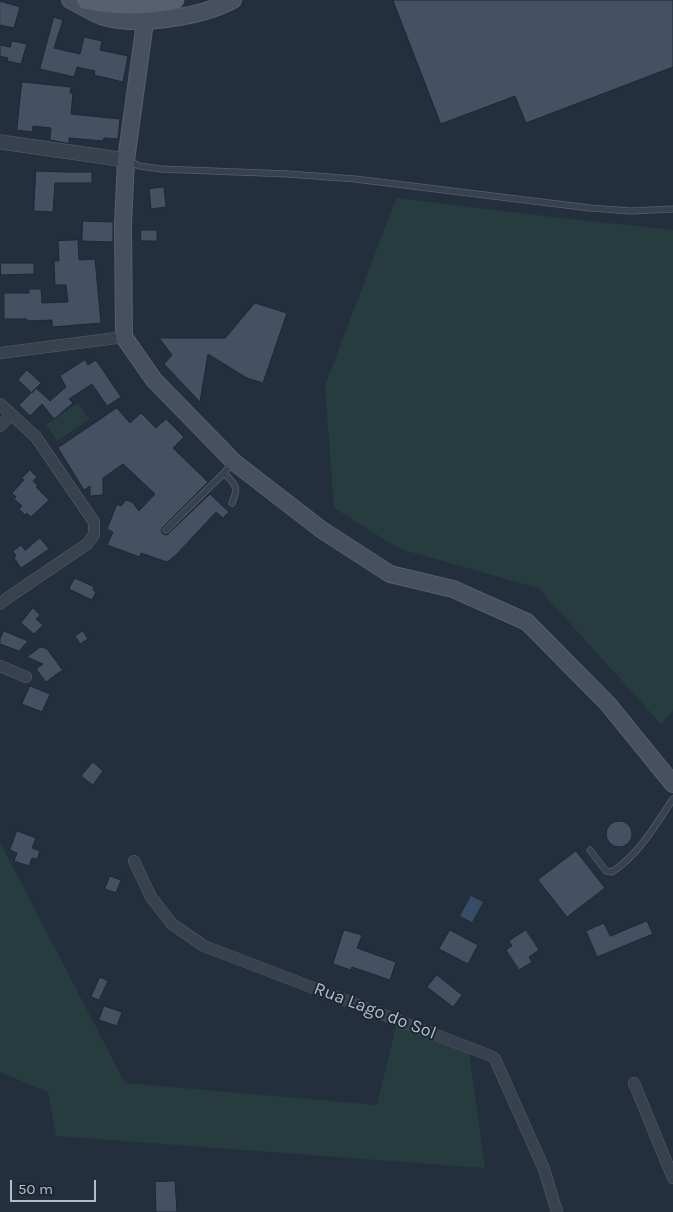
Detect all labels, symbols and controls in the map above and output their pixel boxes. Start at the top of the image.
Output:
street label: Rua Lago do Sol [311,978,439,1044]
scale bar [12,1170,99,1202]
text: 50 m [18,1180,53,1198]

